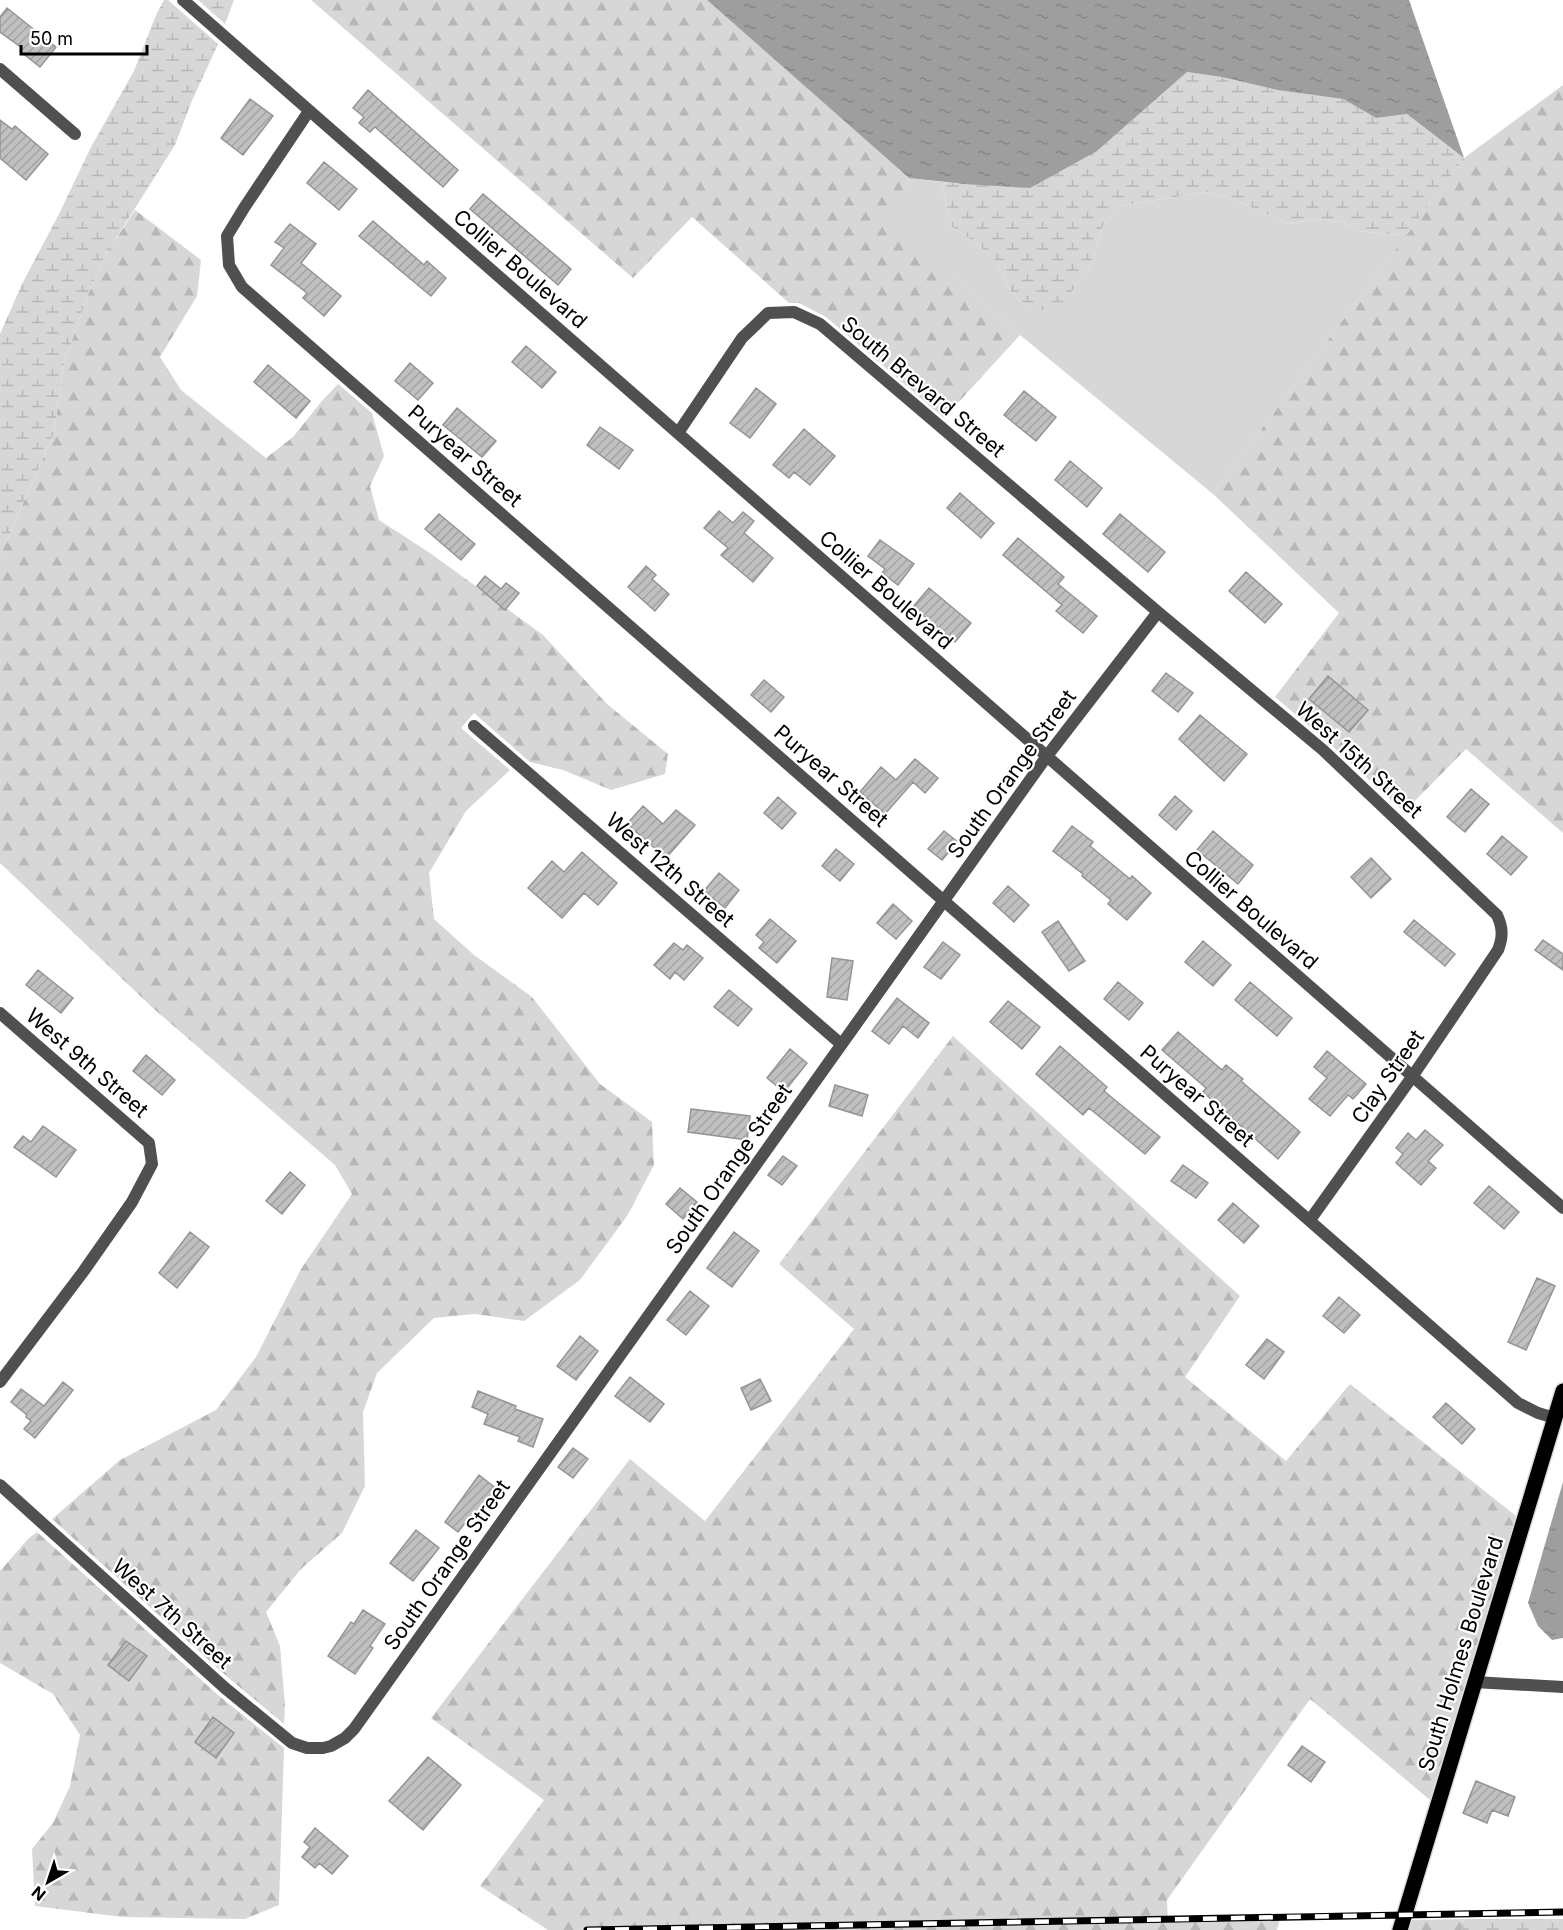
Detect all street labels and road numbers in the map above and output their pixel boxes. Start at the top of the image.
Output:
street label: Collier Boulevard [448,204,592,333]
street label: South Brevard Street [836,311,1010,462]
street label: Puryear Street [403,399,527,512]
street label: Collier Boulevard [814,525,958,654]
street label: South Orange Street [942,684,1081,863]
street label: West 15th Street [1291,696,1428,823]
street label: Puryear Street [769,719,893,832]
street label: West 12th Street [601,807,740,932]
street label: Collier Boulevard [1179,845,1323,974]
street label: West 9th Street [21,1003,154,1122]
street label: Clay Street [1346,1025,1429,1128]
street label: Puryear Street [1135,1039,1259,1152]
street label: South Orange Street [660,1079,797,1259]
street label: South Orange Street [378,1475,515,1655]
street label: South Holmes Boulevard [1413,1533,1508,1774]
street label: West 7th Street [107,1553,237,1674]

